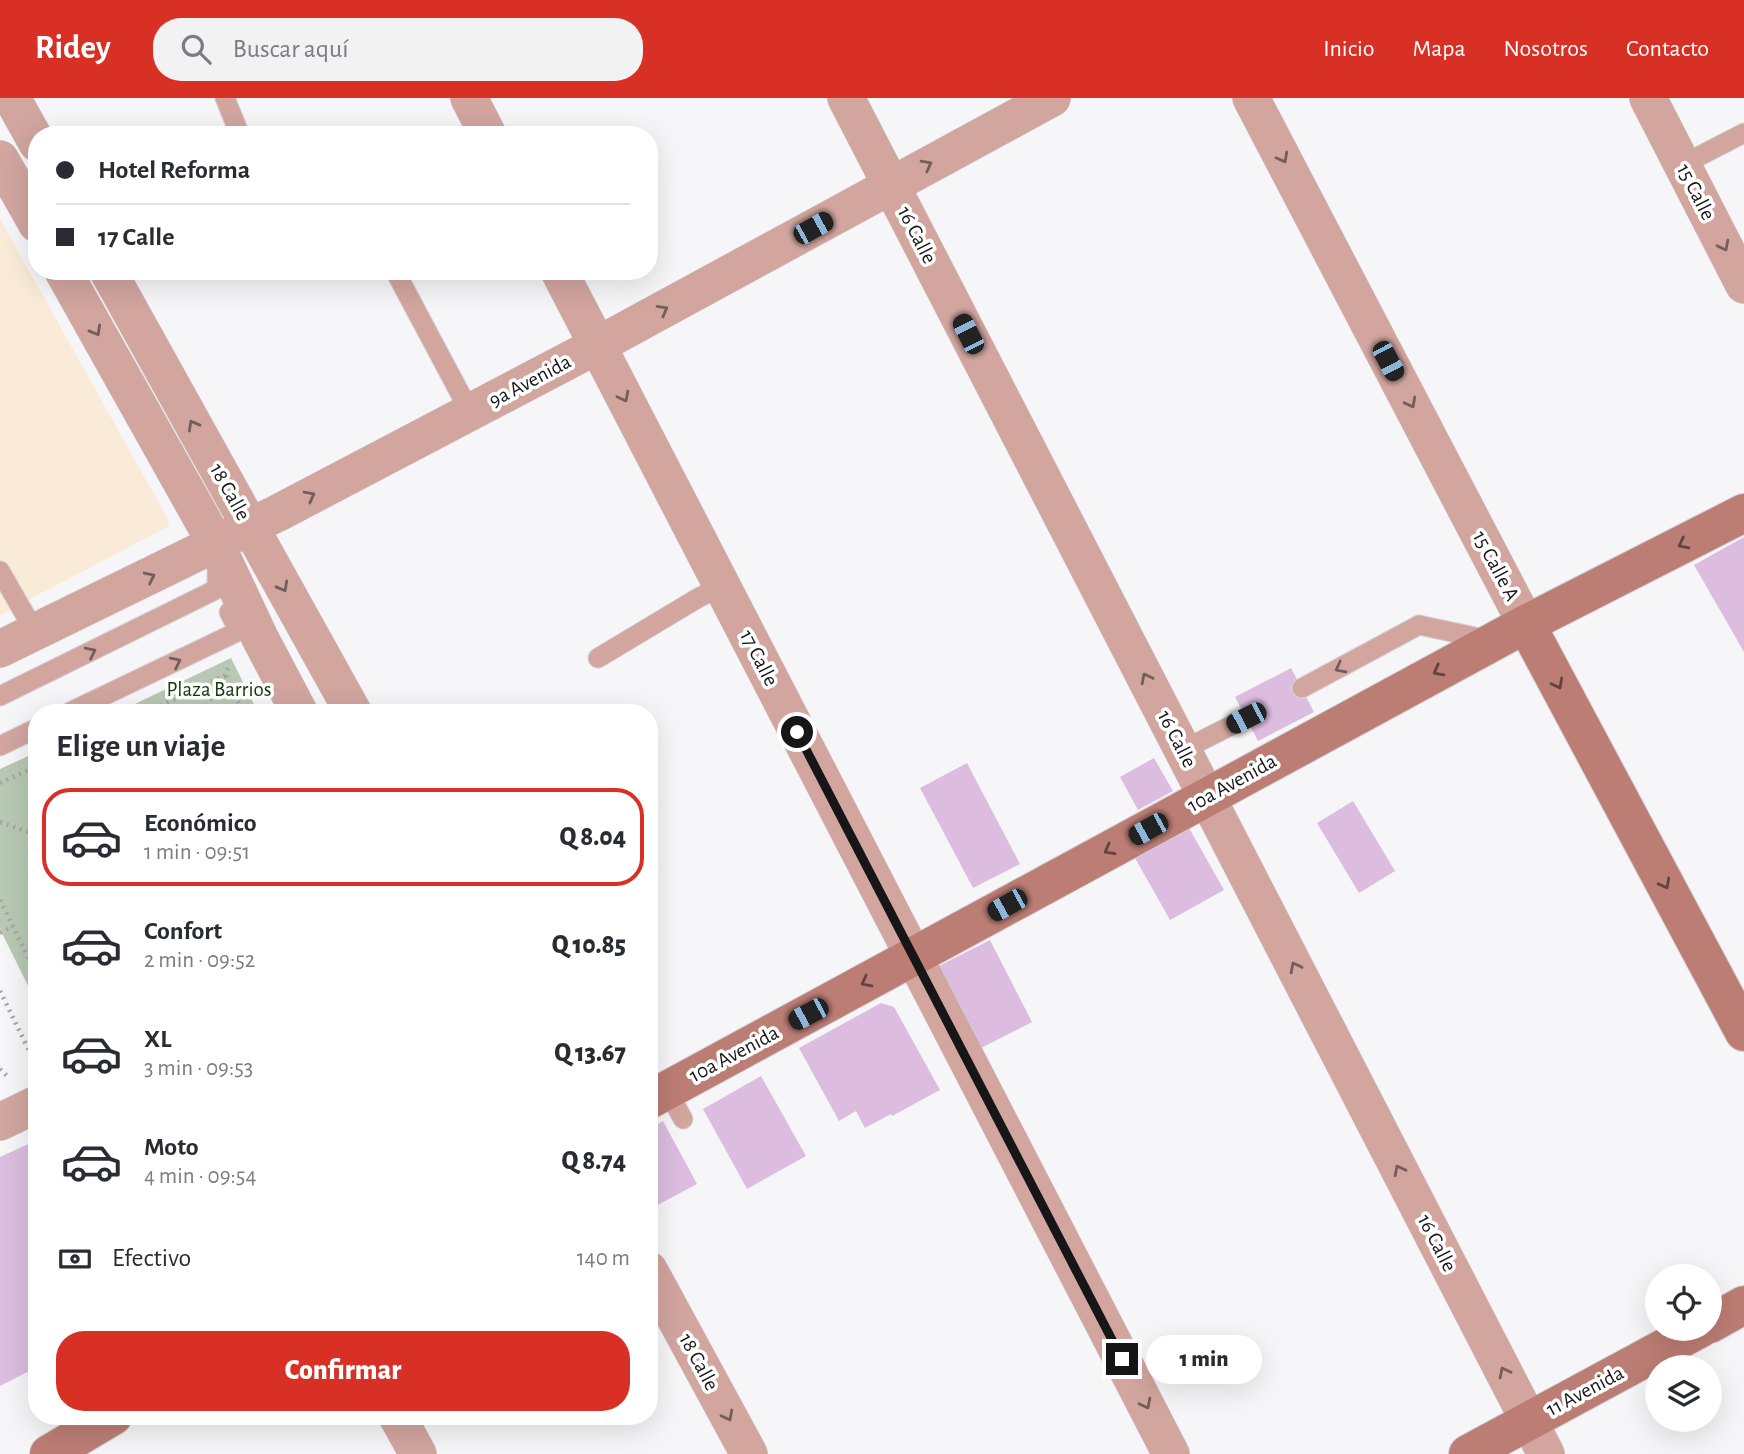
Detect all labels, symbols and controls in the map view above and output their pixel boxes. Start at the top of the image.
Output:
search box [153,18,643,81]
icon: search [177,30,215,68]
text: Ridey [35,32,111,65]
text: Buscar aquí [233,36,349,62]
text: Inicio [1323,37,1374,61]
text: Mapa [1412,37,1466,61]
text: Nosotros [1504,37,1588,61]
text: Contacto [1626,37,1709,61]
one-way arrow [1274,151,1288,164]
text: Hotel Reforma [98,157,250,183]
one-way arrow [920,160,932,174]
street label: 15 Calle [1673,160,1719,224]
street label: 16 Calle [894,203,940,267]
car [790,209,837,247]
text: 17 Calle [98,224,174,250]
one-way arrow [1715,239,1729,251]
one-way arrow [656,304,668,318]
car [950,311,987,357]
one-way arrow [88,323,101,336]
car [1369,338,1408,384]
street label: 9a Avenida [486,351,575,411]
one-way arrow [616,390,629,402]
one-way arrow [1402,396,1416,409]
one-way arrow [188,420,201,432]
street label: 18 Calle [206,460,254,524]
one-way arrow [303,491,315,504]
street label: 15 Calle A [1469,528,1523,604]
one-way arrow [1678,535,1690,549]
one-way arrow [143,571,155,585]
one-way arrow [275,580,288,592]
street label: 17 Calle [736,626,782,690]
one-way arrow [84,646,96,660]
one-way arrow [169,656,181,670]
one-way arrow [1335,660,1347,673]
one-way arrow [1433,663,1445,676]
one-way arrow [1140,673,1154,685]
one-way arrow [1550,677,1563,689]
park label: Plaza Barrios [166,679,272,700]
car [1223,699,1270,737]
street label: 16 Calle [1154,707,1200,771]
route start [781,716,813,748]
text: Elige un viaje [56,730,226,762]
street label: 10a Avenida [1184,750,1280,816]
icon: car [60,806,123,869]
text: Económico [144,810,257,836]
car [1125,810,1172,848]
text: Q 8.04 [559,824,626,850]
text: 1 min · 09:51 [144,841,250,864]
one-way arrow [1104,842,1116,855]
one-way arrow [1657,877,1671,890]
car [984,886,1031,924]
icon: car [60,914,123,977]
text: Confort [144,918,222,944]
text: Q 10.85 [552,932,626,958]
text: 2 min · 09:52 [144,949,255,972]
one-way arrow [1290,962,1303,975]
one-way arrow [861,974,873,987]
car [785,995,832,1033]
icon: car [60,1022,123,1085]
street label: 10a Avenida [686,1022,782,1086]
text: XL [144,1026,171,1052]
text: Q 13.67 [554,1040,626,1066]
text: 3 min · 09:53 [144,1057,253,1080]
icon: car [60,1130,123,1193]
text: Moto [144,1134,199,1160]
text: Q 8.74 [561,1148,626,1174]
one-way arrow [1394,1164,1408,1177]
text: 4 min · 09:54 [144,1165,256,1188]
street label: 16 Calle [1414,1211,1460,1275]
icon: cash [56,1240,94,1278]
text: Efectivo [112,1245,191,1271]
text: 140 m [577,1247,630,1270]
map controls [1645,1264,1722,1432]
button: locate [1645,1264,1722,1341]
street label: 18 Calle [675,1330,723,1394]
button: Confirmar [56,1331,630,1411]
callout: 1 min [1146,1334,1262,1384]
route end [1106,1343,1138,1375]
text: 1 min [1180,1348,1228,1371]
button: layers [1645,1355,1722,1432]
street label: 11 Avenida [1543,1362,1627,1420]
one-way arrow [1498,1366,1512,1379]
one-way arrow [1137,1397,1151,1409]
one-way arrow [720,1409,733,1422]

